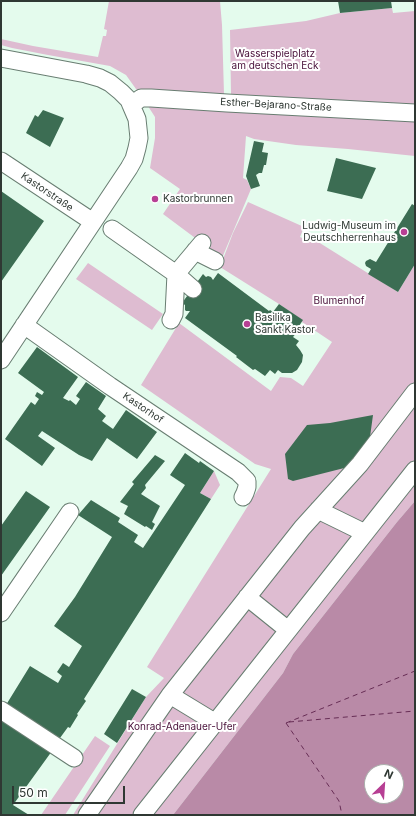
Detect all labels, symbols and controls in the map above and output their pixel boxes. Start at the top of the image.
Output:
park label: Wasserspielplatz am deutschen Eck [232,48,318,72]
street label: Esther-Bejarano-Straße [220,96,332,114]
street label: Kastorstraße [19,170,75,214]
place label: Kastorbrunnen [163,193,233,205]
marker: Kastorbrunnen [150,194,160,204]
place label: Ludwig-Museum im Deutschherrenhaus [302,220,396,244]
marker: Ludwig-Museum im Deutschherrenhaus [399,227,409,237]
park label: Blumenhof [314,295,364,307]
place label: Basilika Sankt Kastor [255,312,315,336]
marker: Basilika Sankt Kastor [242,319,252,329]
street label: Kastorhof [120,390,166,426]
park label: Konrad-Adenauer-Ufer [128,721,236,733]
north arrow [364,764,404,804]
text: N [382,766,395,782]
scale bar [14,778,127,804]
text: 50 m [19,785,48,800]

